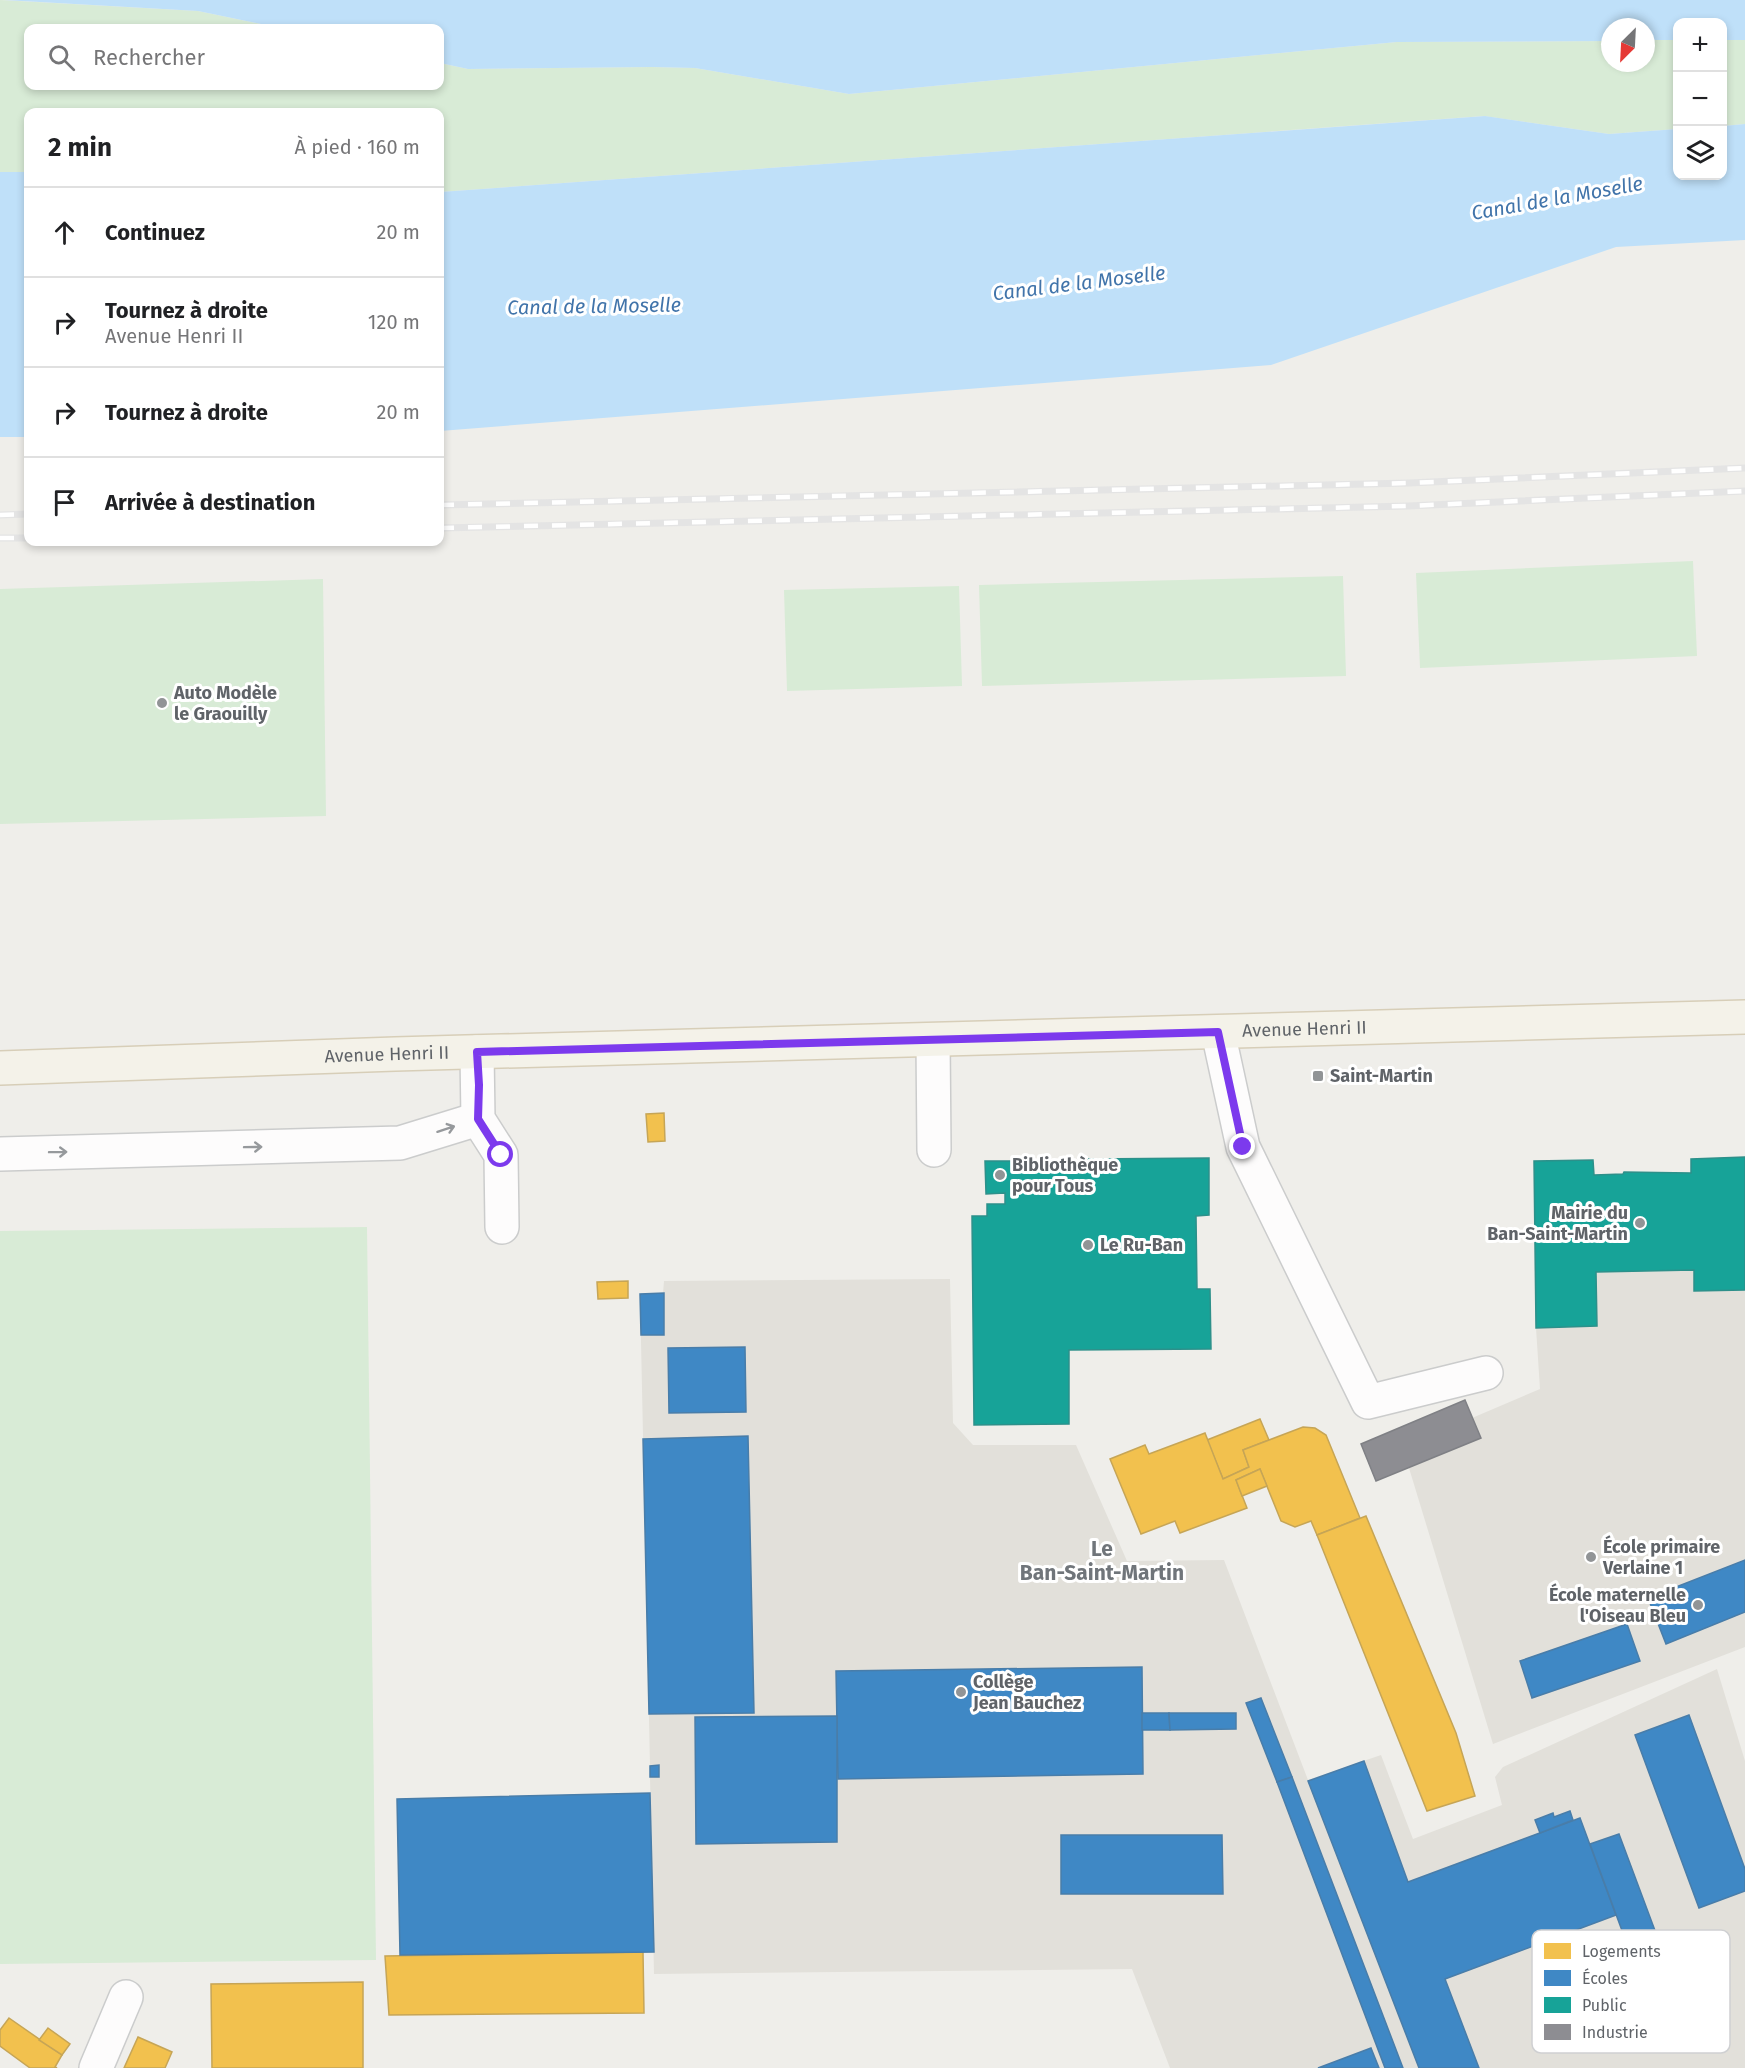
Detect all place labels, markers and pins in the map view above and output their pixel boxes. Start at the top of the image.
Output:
place label: Auto Modèle le Graouilly [173,682,277,725]
marker: Auto Modèle le Graouilly [155,696,169,710]
place label: Saint-Martin [1330,1065,1433,1087]
marker: Saint-Martin [1311,1069,1325,1083]
place label: Bibliothèque pour Tous [1012,1154,1118,1197]
marker: Bibliothèque pour Tous [993,1168,1007,1182]
place label: Mairie du Ban-Saint-Martin [1487,1202,1628,1245]
marker: Mairie du Ban-Saint-Martin [1633,1216,1647,1230]
place label: Le Ru-Ban [1100,1234,1183,1256]
marker: Le Ru-Ban [1081,1238,1095,1252]
place label: École primaire Verlaine 1 [1602,1535,1720,1579]
marker: École primaire Verlaine 1 [1584,1550,1598,1564]
place label: École maternelle l'Oiseau Bleu [1549,1583,1686,1627]
marker: École maternelle l'Oiseau Bleu [1691,1598,1705,1612]
place label: Collège Jean Bauchez [972,1671,1081,1714]
marker: Collège Jean Bauchez [954,1685,968,1699]

